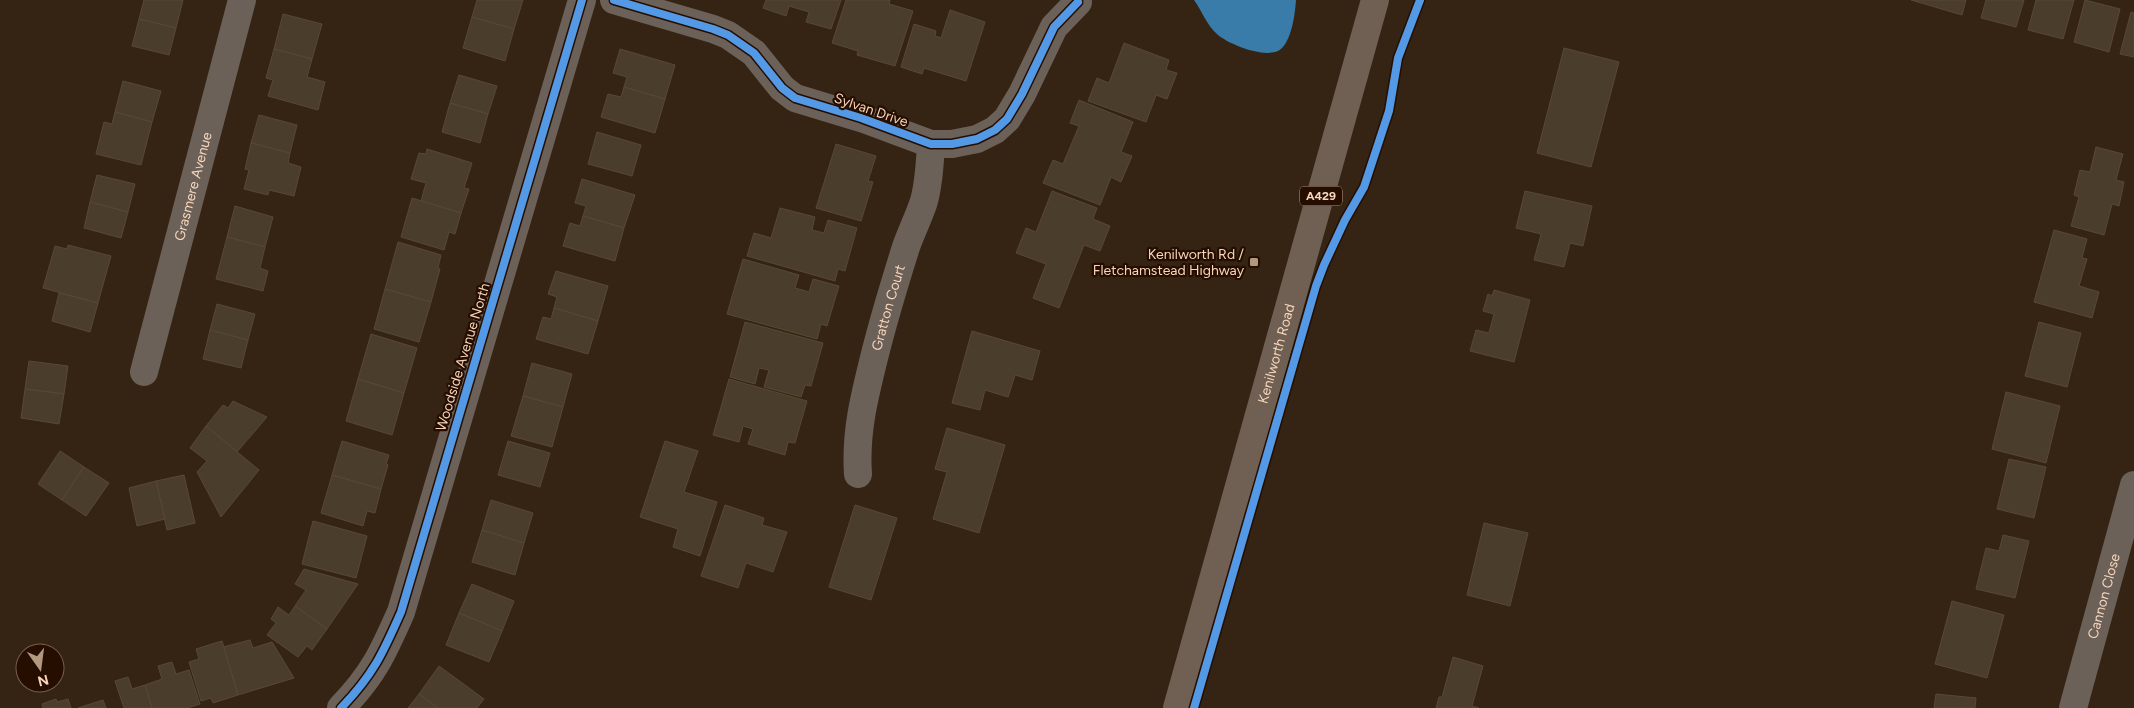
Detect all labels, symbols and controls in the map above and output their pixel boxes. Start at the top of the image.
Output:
street label: Sylvan Drive [832,89,910,131]
street label: Grasmere Avenue [170,130,215,243]
road number: A429 [1300,187,1342,206]
place label: Kenilworth Rd / Fletchamstead Highway [1093,246,1245,279]
marker: Kenilworth Rd / Fletchamstead Highway [1248,256,1260,268]
street label: Gratton Court [868,262,909,352]
street label: Woodside Avenue North [432,281,494,433]
street label: Kenilworth Road [1254,302,1298,405]
street label: Cannon Close [2084,551,2123,641]
north arrow [15,643,65,693]
text: N [36,671,50,690]

